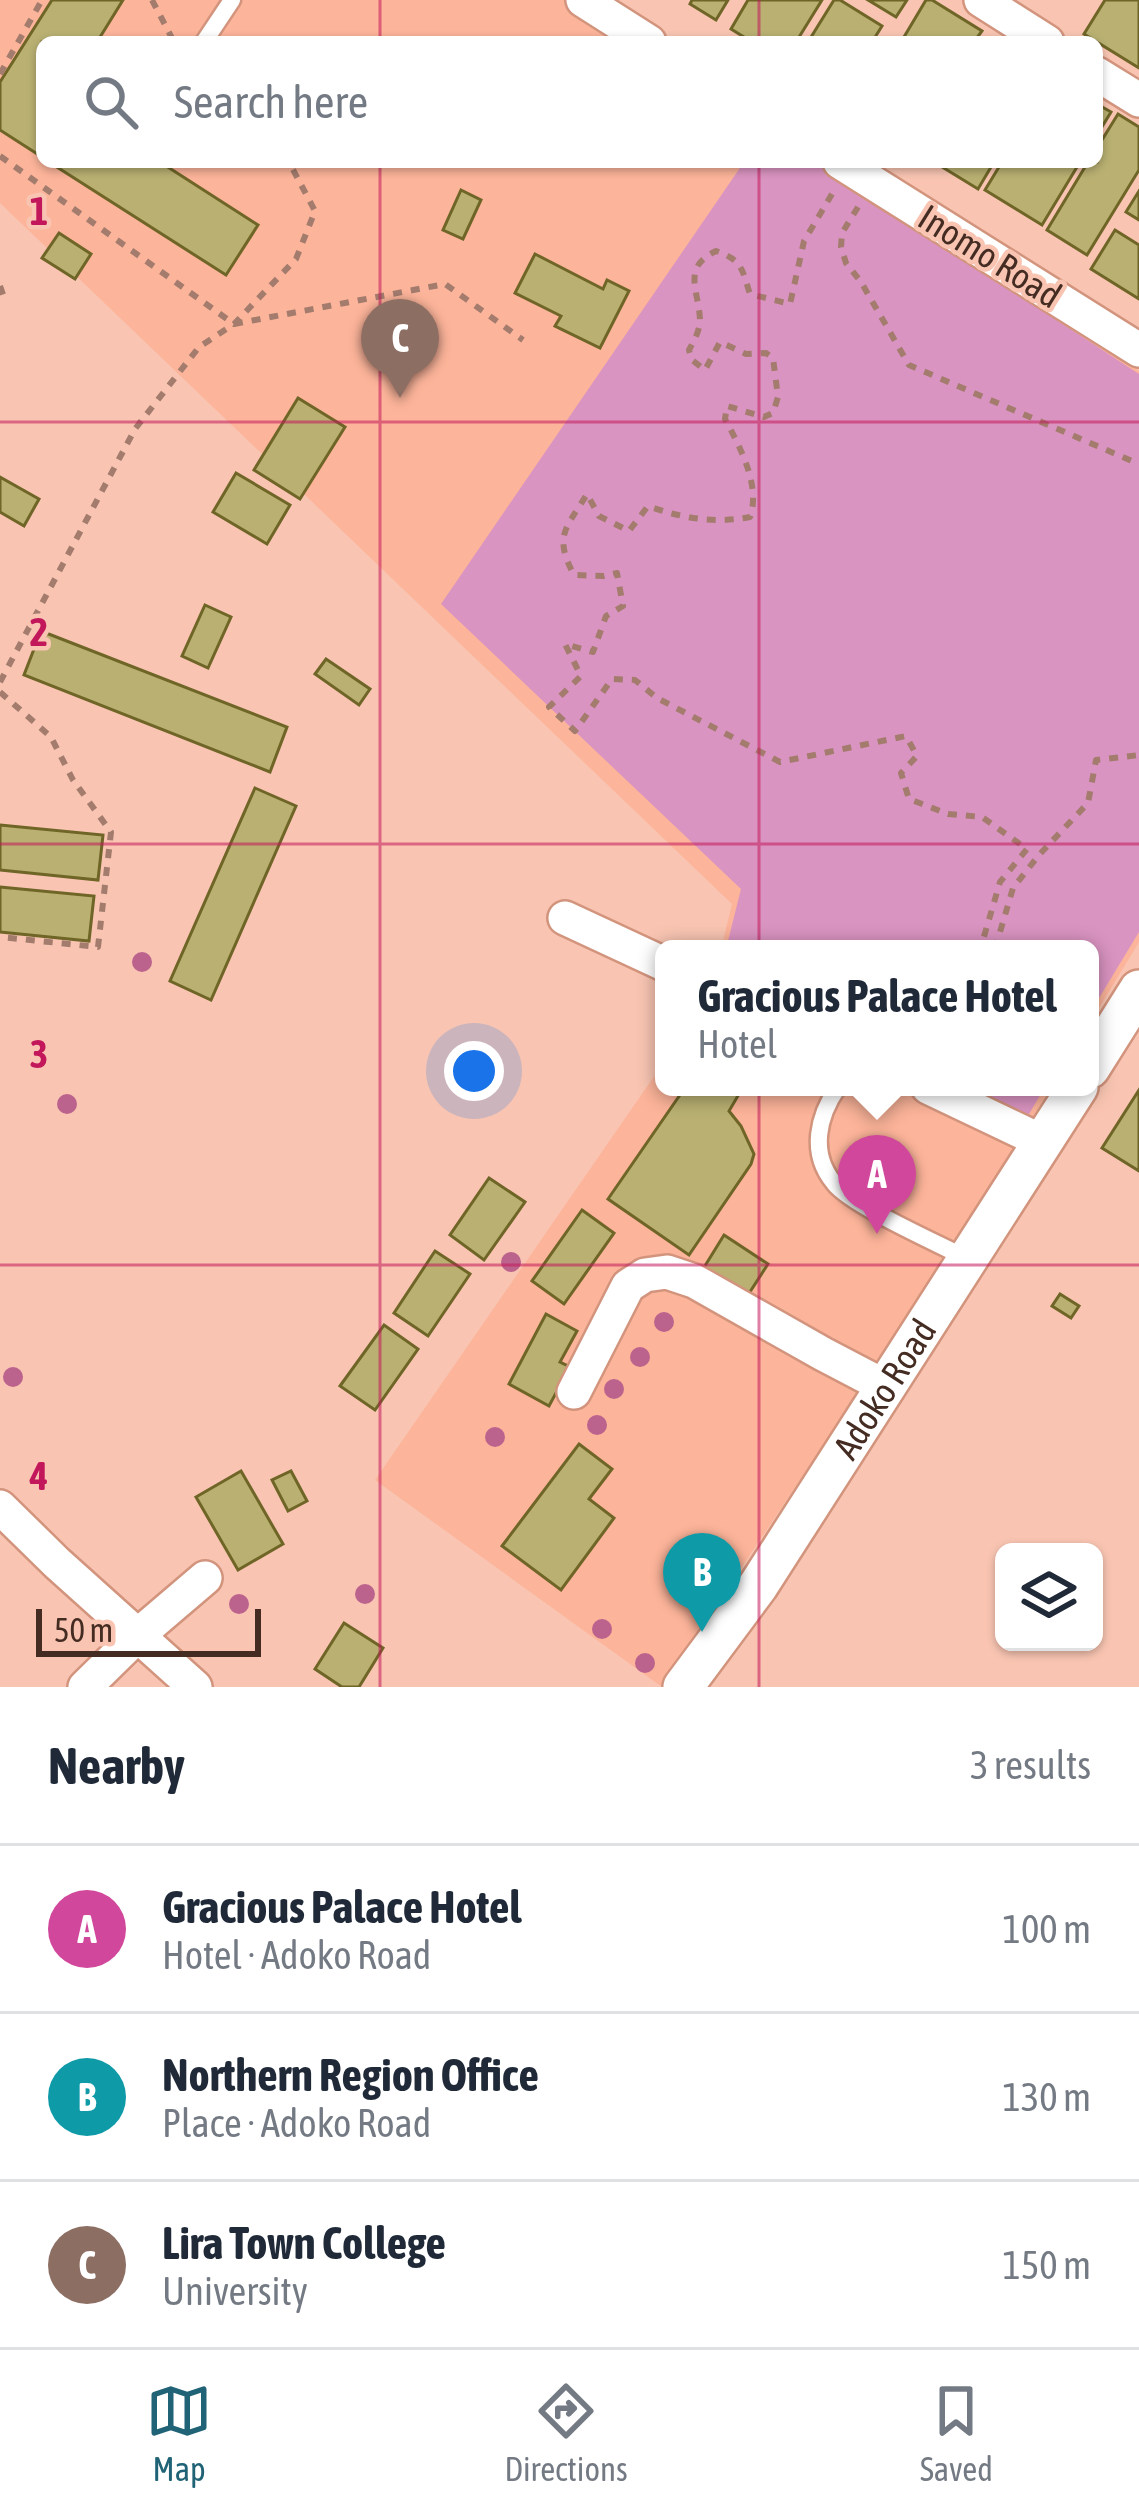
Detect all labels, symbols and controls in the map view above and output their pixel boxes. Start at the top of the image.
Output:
search box [36,36,1103,168]
icon: search [78,69,144,135]
text: Search here [174,76,368,128]
text: 1 [30,189,48,233]
street label: Inomo Road [911,196,1069,316]
pin: C [361,299,439,398]
text: 2 [30,610,48,654]
popup [655,940,1099,1096]
text: Gracious Palace Hotel [697,970,1057,1022]
text: Hotel [697,1022,777,1066]
text: 3 [30,1032,48,1076]
your location [444,1041,504,1101]
pin: A [838,1135,916,1234]
street label: Adoko Road [824,1311,945,1466]
text: 4 [29,1454,48,1498]
pin: B [663,1533,741,1632]
map controls [995,1543,1103,1651]
button: layers [995,1543,1103,1651]
scale bar [36,1603,261,1656]
text: 50 m [54,1611,113,1649]
text: Nearby [48,1736,185,1795]
text: 3 results [970,1743,1091,1787]
text: Gracious Palace Hotel [162,1881,521,1933]
text: A [77,1907,97,1951]
text: 100 m [1003,1907,1091,1951]
text: Hotel · Adoko Road [162,1933,431,1977]
text: Northern Region Office [162,2049,539,2101]
text: B [78,2075,96,2119]
text: 130 m [1003,2075,1091,2119]
text: Place · Adoko Road [162,2101,431,2145]
text: Lira Town College [162,2217,446,2269]
text: C [78,2243,96,2287]
text: 150 m [1003,2243,1091,2287]
text: University [162,2269,308,2313]
tab: Map [146,2378,212,2488]
tab: Directions [504,2378,628,2488]
tab: Saved [920,2378,993,2488]

